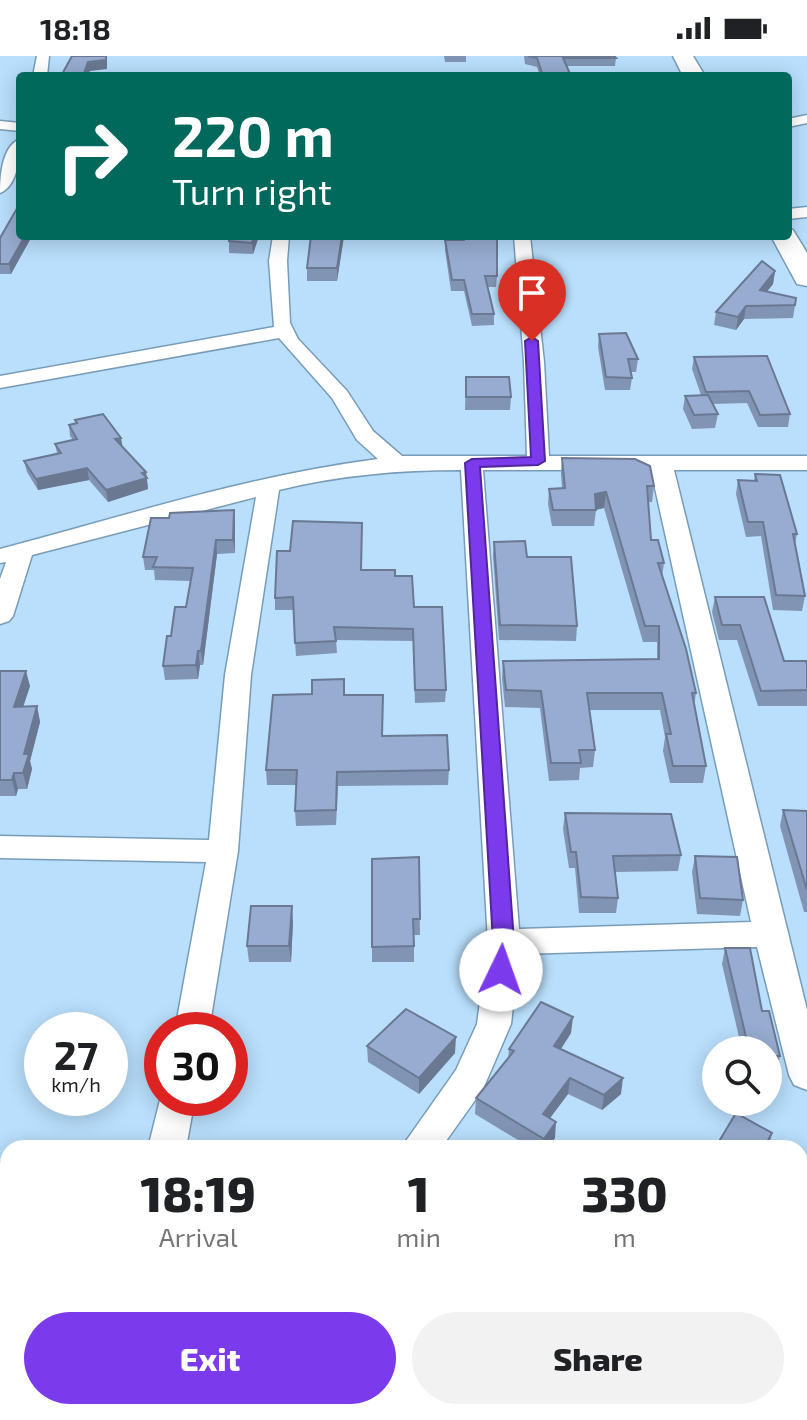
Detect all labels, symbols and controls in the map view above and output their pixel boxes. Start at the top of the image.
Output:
text: 18:18 [40,10,111,46]
text: 220 m [172,101,334,168]
icon: right [40,104,144,208]
text: Turn right [172,169,332,212]
pin [498,259,566,341]
icon: arrive [510,271,554,315]
position arrow [459,928,543,1012]
speed limit sign: 30 [144,1012,248,1116]
text: 27 [54,1030,98,1078]
map controls [702,1036,782,1116]
button: search [702,1036,782,1116]
text: km/h [51,1072,101,1096]
text: 18:19 [141,1164,256,1222]
text: 1 [408,1164,429,1222]
text: 330 [581,1164,667,1222]
text: Arrival [159,1221,238,1252]
text: min [396,1221,441,1252]
text: m [613,1221,636,1252]
button: Exit [24,1312,396,1404]
button: Share [412,1312,784,1404]

